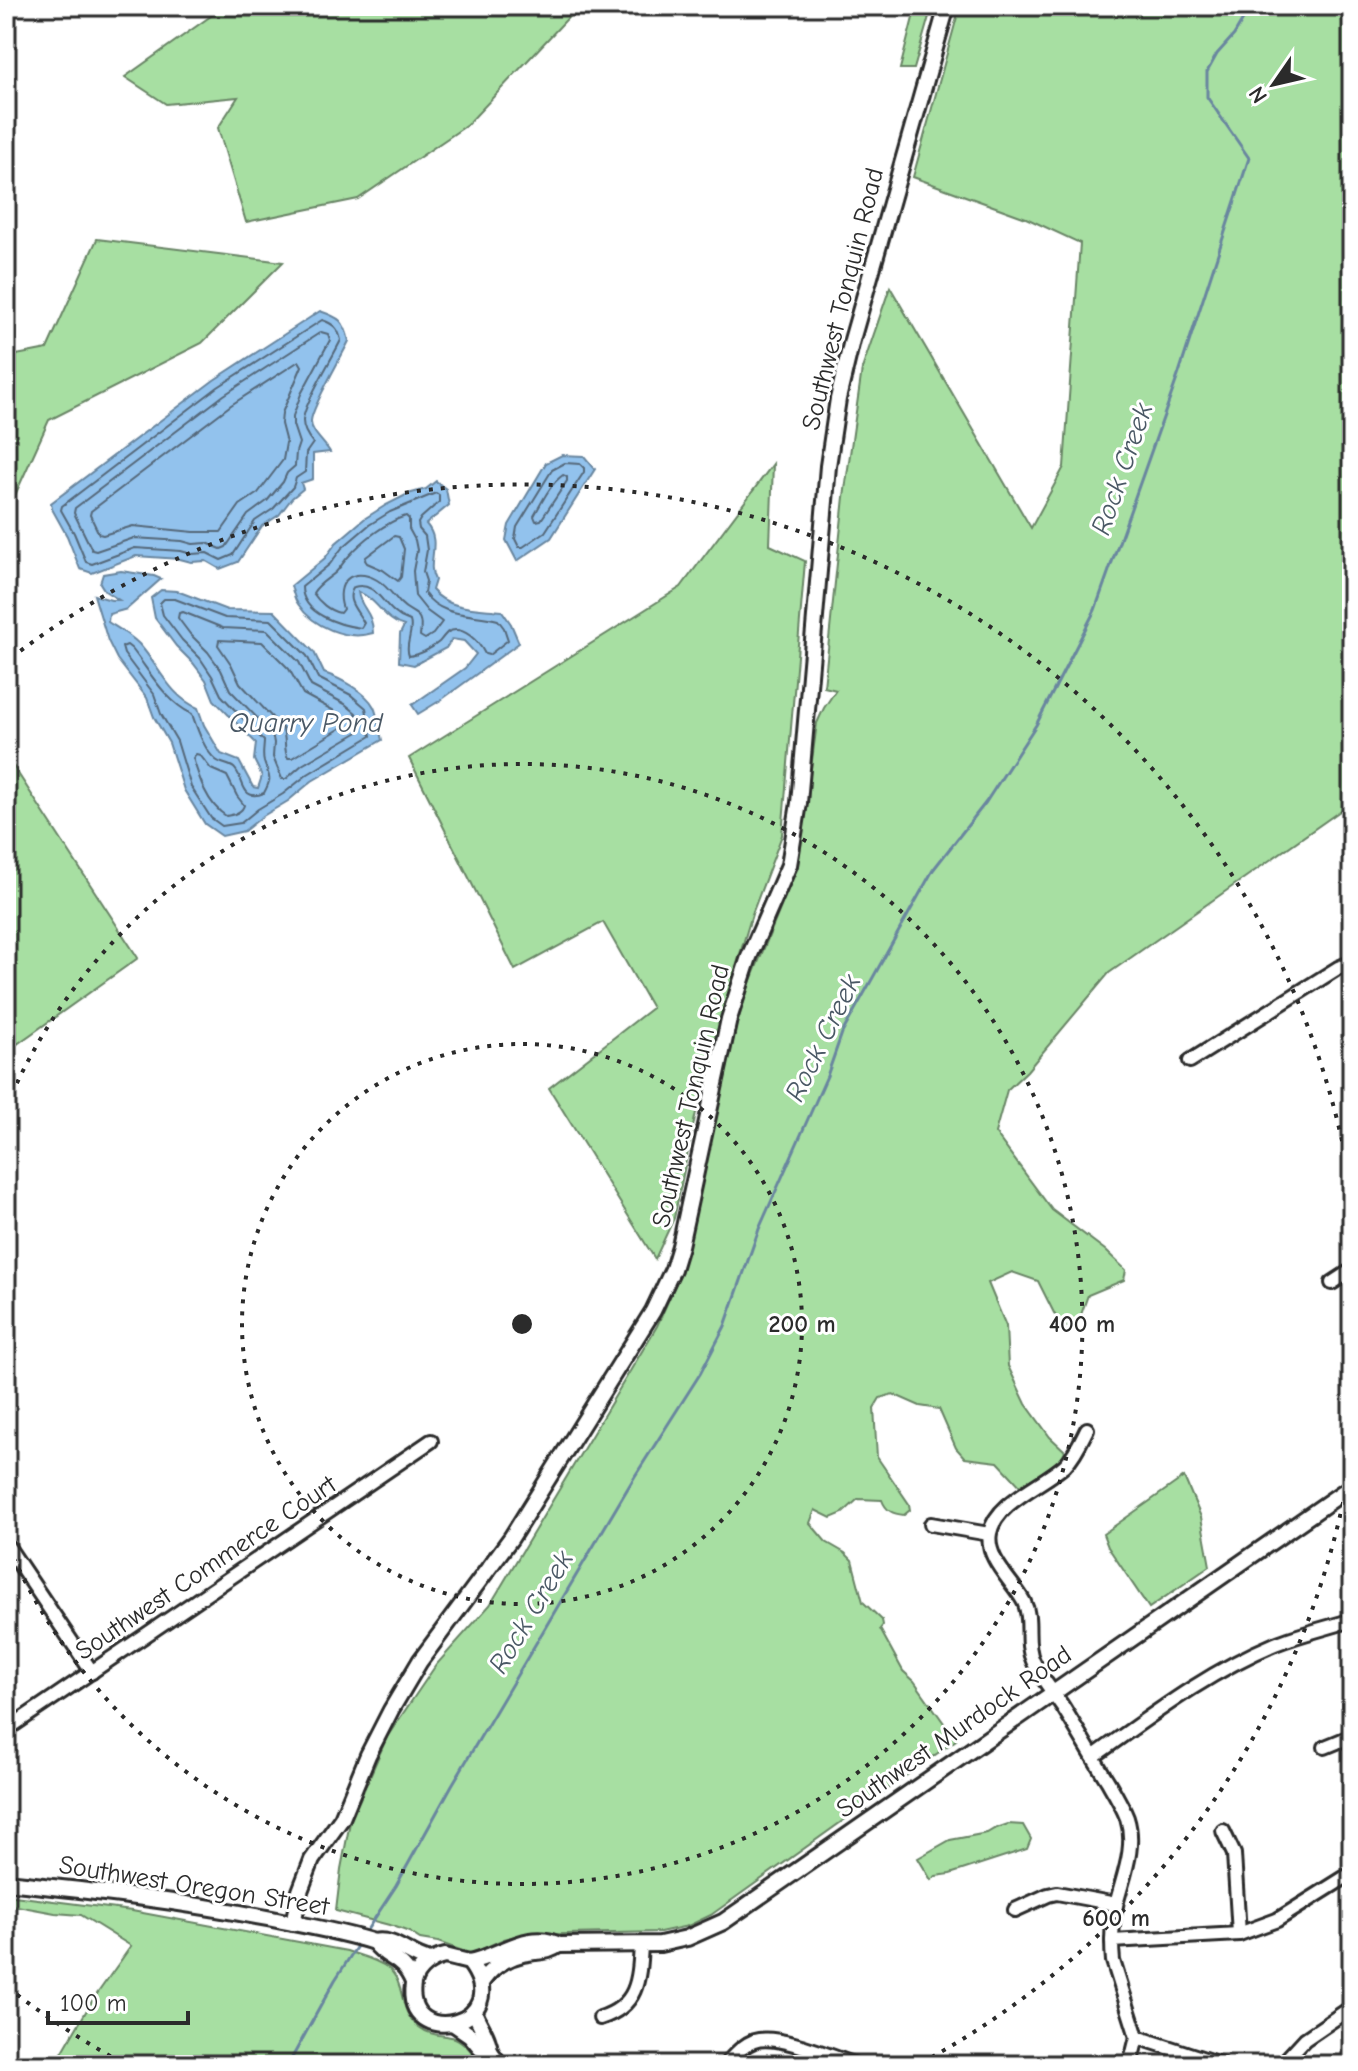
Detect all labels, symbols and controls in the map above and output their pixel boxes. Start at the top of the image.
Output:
north arrow [1234,44,1314,124]
text: N [1243,81,1273,108]
street label: Southwest Tonquin Road [796,165,890,433]
water label: Rock Creek [1085,399,1160,539]
water label: Quarry Pond [229,707,384,739]
street label: Southwest Tonquin Road [646,962,736,1230]
water label: Rock Creek [779,969,868,1107]
centre of rings [508,1310,536,1338]
text: 200 m [768,1310,836,1338]
text: 400 m [1049,1310,1115,1338]
street label: Southwest Commerce Court [70,1469,343,1667]
water label: Rock Creek [482,1545,580,1679]
street label: Southwest Murdock Road [831,1639,1077,1825]
street label: Southwest Oregon Street [57,1850,333,1922]
text: 600 m [1082,1904,1150,1932]
scale bar [48,1975,188,2025]
text: 100 m [60,1989,127,2017]

